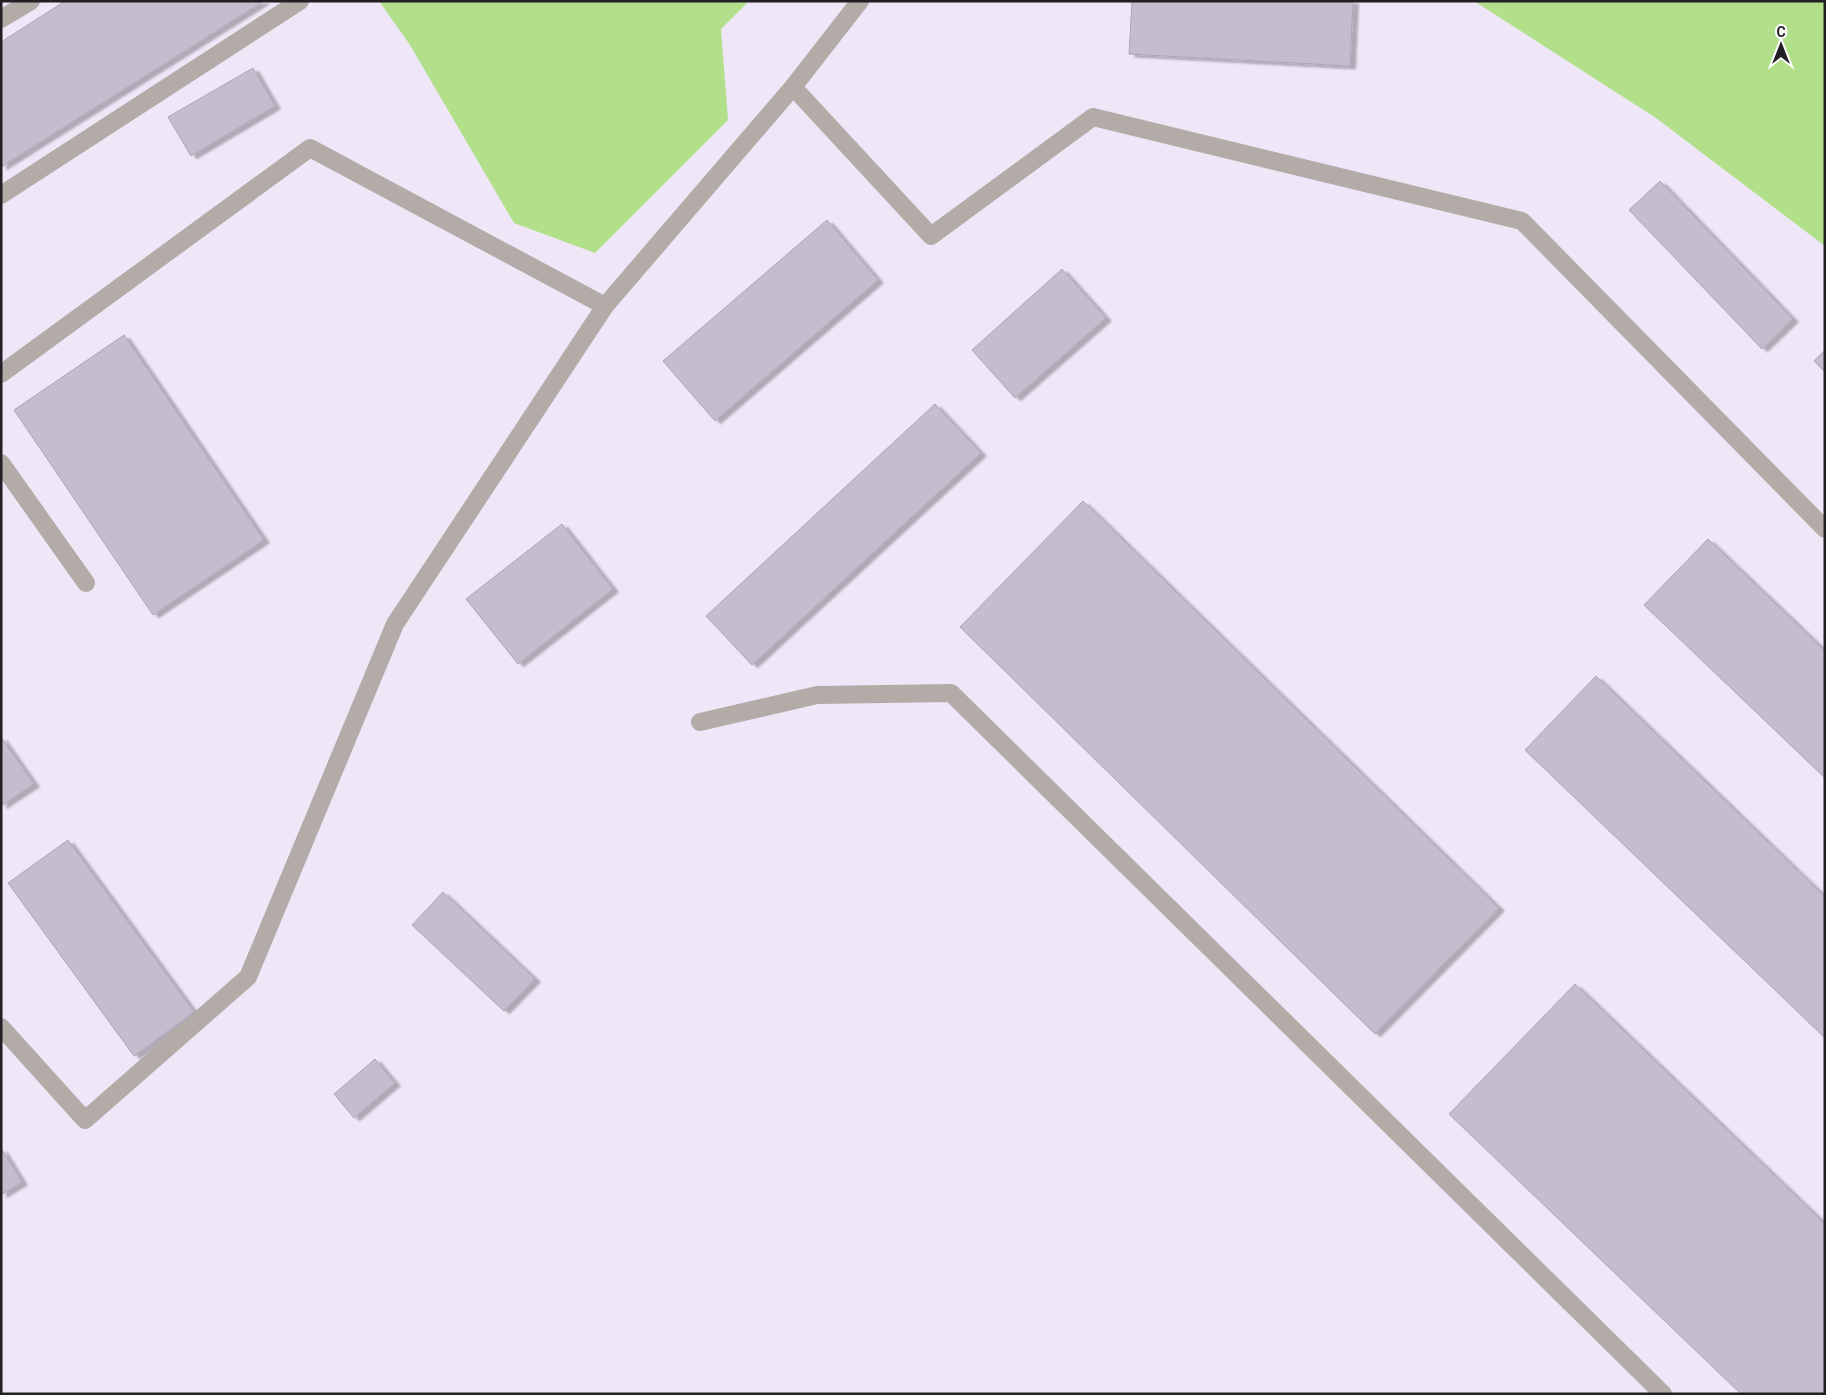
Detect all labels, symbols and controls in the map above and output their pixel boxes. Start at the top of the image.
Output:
north arrow [1756,20,1806,70]
text: С [1776,24,1786,40]

